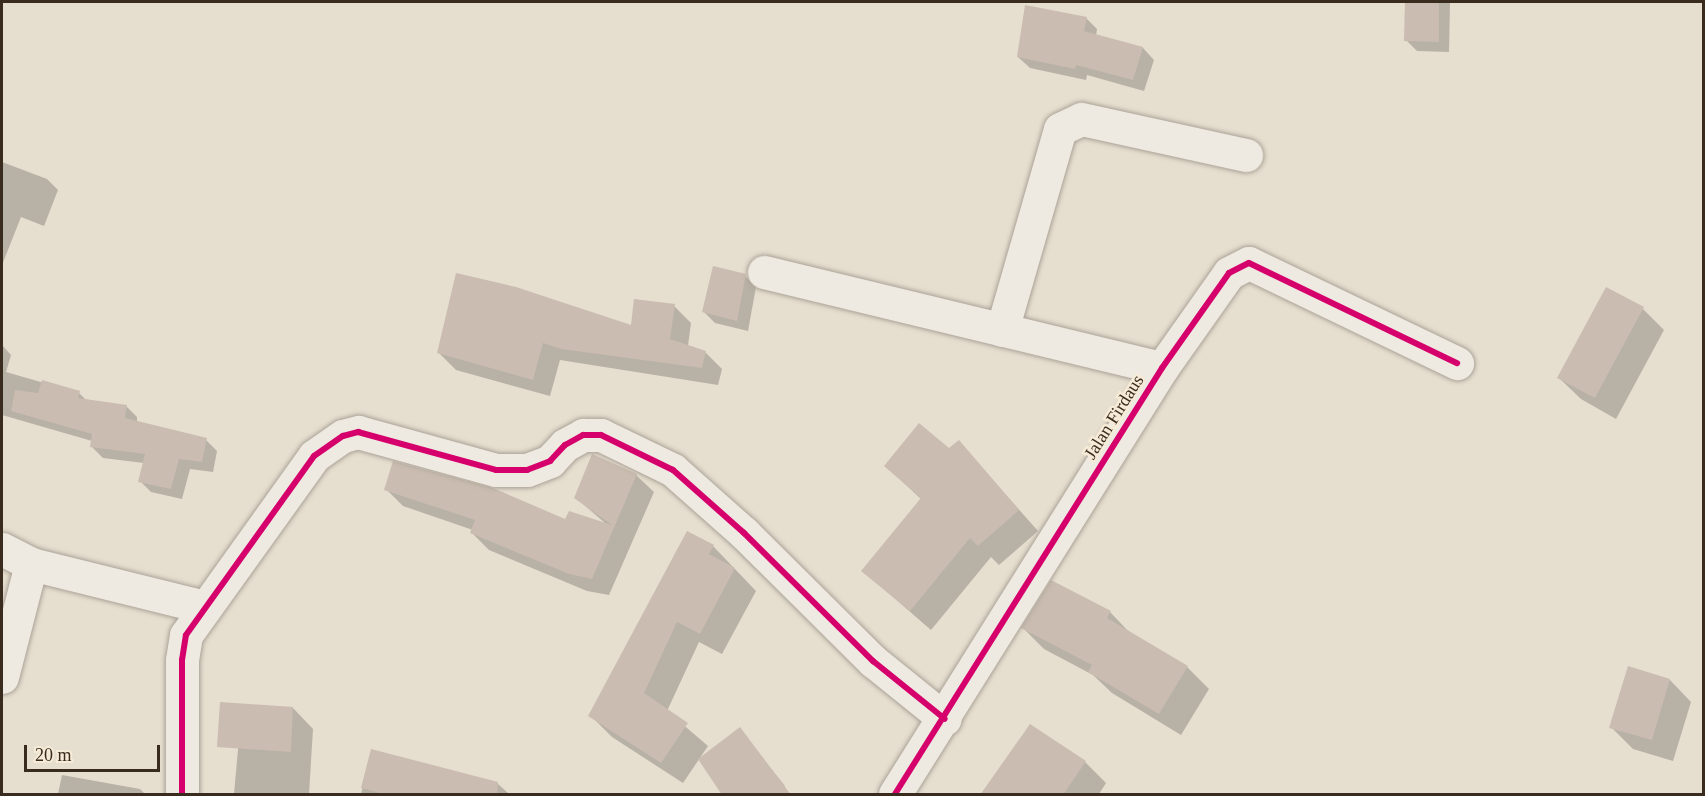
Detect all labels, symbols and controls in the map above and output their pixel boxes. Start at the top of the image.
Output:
street label: Jalan Firdaus [1080,371,1148,463]
scale bar [27,733,164,771]
text: 20 m [35,745,72,765]

